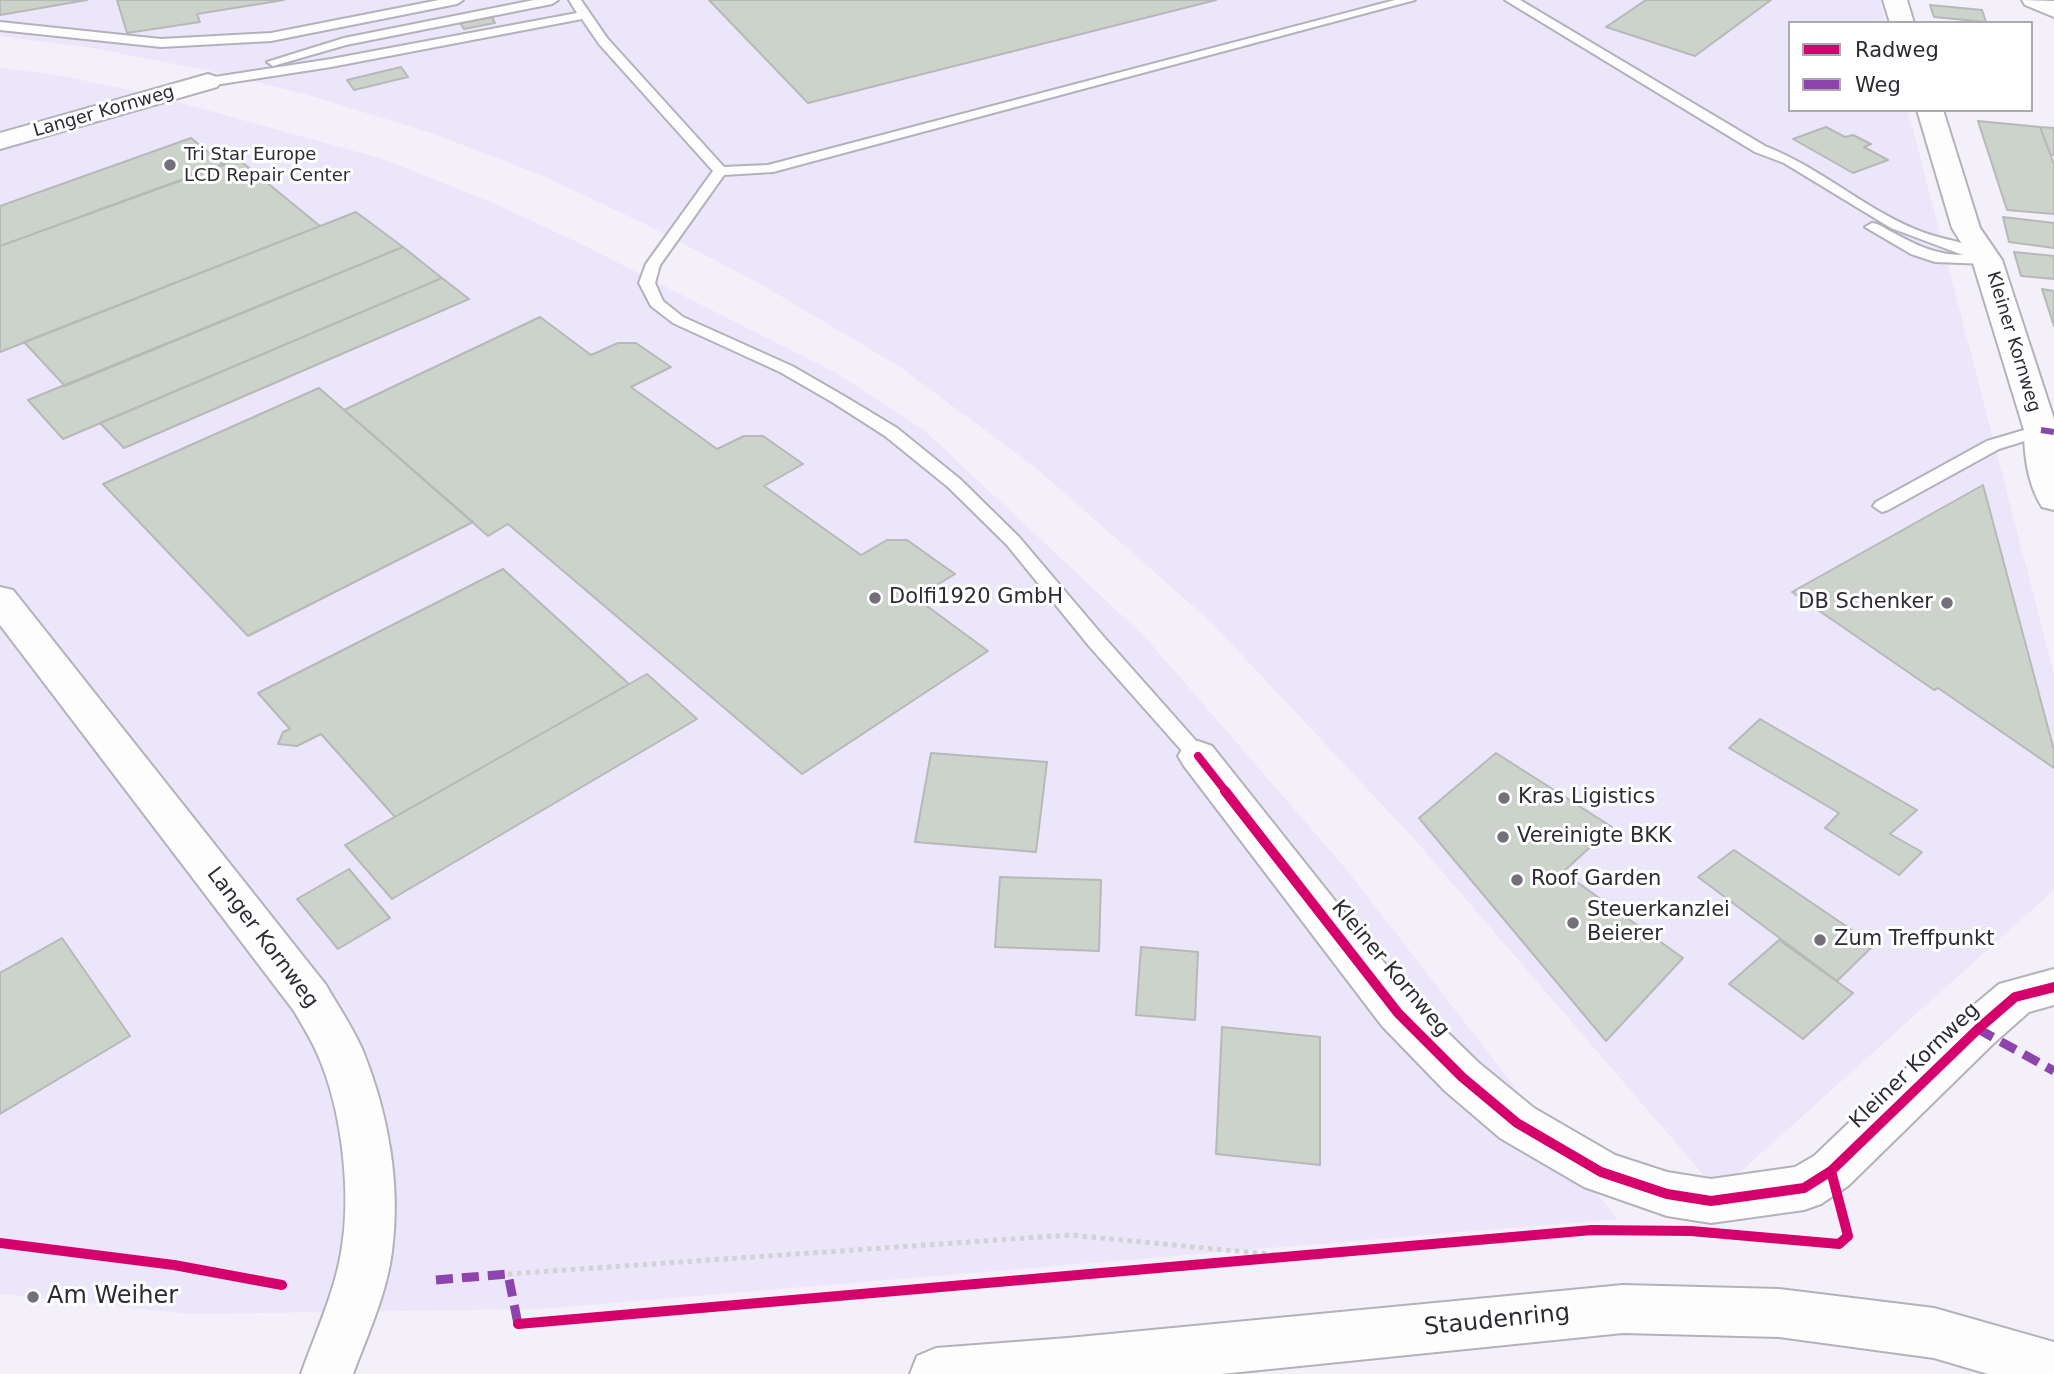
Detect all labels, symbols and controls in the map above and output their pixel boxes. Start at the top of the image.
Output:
legend [1788,21,2033,112]
text: Radweg [1855,38,1939,62]
text: Weg [1855,73,1901,97]
street label: Langer Kornweg [31,82,177,142]
place label: Tri Star Europe LCD Repair Center [184,144,350,186]
marker: Tri Star Europe LCD Repair Center [162,157,178,173]
street label: Kleiner Kornweg [1981,269,2045,415]
place label: Dolfi1920 GmbH [889,585,1063,611]
marker: Dolfi1920 GmbH [867,590,883,606]
place label: DB Schenker [1798,590,1933,616]
marker: DB Schenker [1939,595,1955,611]
place label: Kras Ligistics [1518,785,1655,811]
marker: Kras Ligistics [1496,790,1512,806]
place label: Vereinigte BKK [1517,824,1672,850]
marker: Vereinigte BKK [1495,829,1511,845]
street label: Langer Kornweg [201,863,323,1013]
place label: Roof Garden [1531,867,1661,893]
marker: Roof Garden [1509,872,1525,888]
street label: Kleiner Kornweg [1326,896,1454,1042]
place label: Steuerkanzlei Beierer [1587,898,1730,948]
marker: Steuerkanzlei Beierer [1565,915,1581,931]
place label: Zum Treffpunkt [1834,927,1994,953]
marker: Zum Treffpunkt [1812,932,1828,948]
street label: Kleiner Kornweg [1845,998,1985,1134]
place label: Am Weiher [47,1283,178,1311]
marker: Am Weiher [25,1289,41,1305]
street label: Staudenring [1423,1299,1571,1343]

